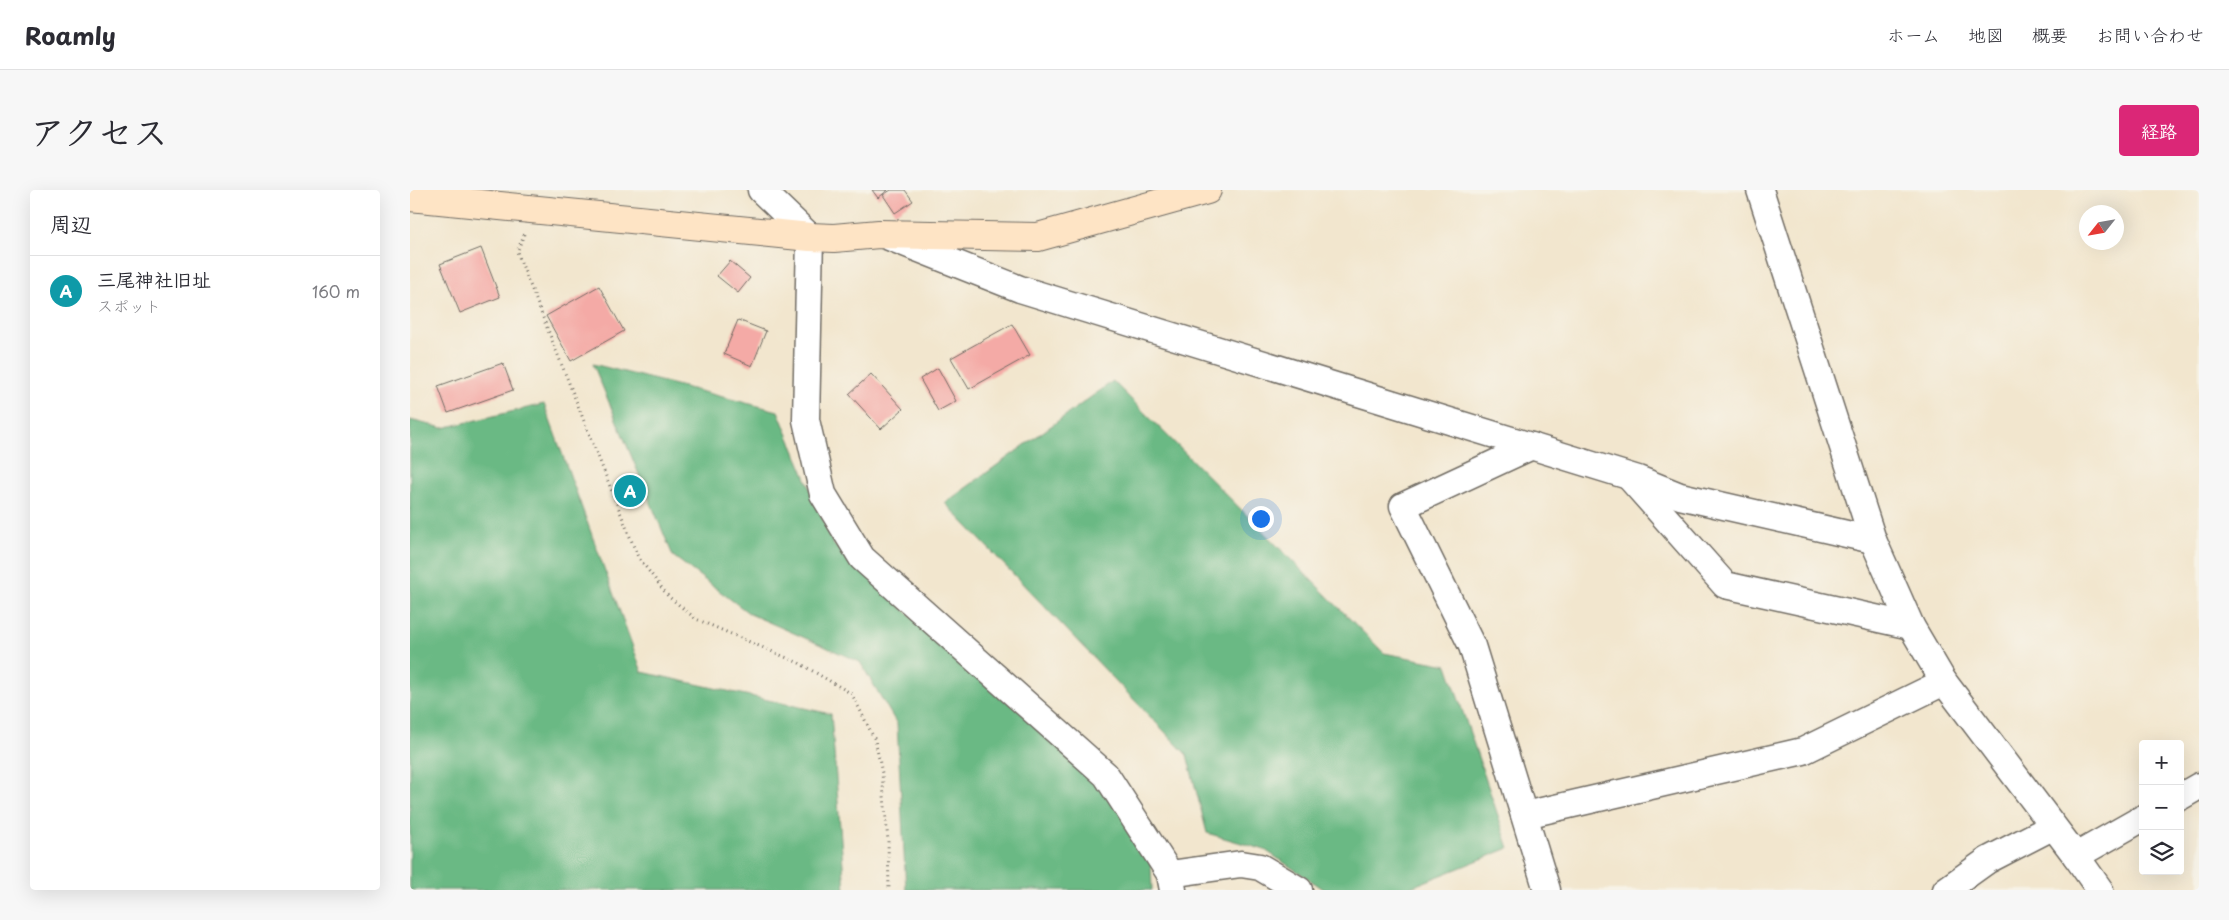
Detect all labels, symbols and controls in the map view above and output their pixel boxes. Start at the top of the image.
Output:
text: Roamly [25,17,116,53]
text: ホーム [1887,21,1940,48]
text: 地図 [1968,21,2004,48]
text: 概要 [2032,21,2068,48]
text: お問い合わせ [2096,21,2204,48]
text: アクセス [30,104,168,157]
button: 経路 [2119,105,2199,156]
north arrow [2079,205,2124,250]
text: 周辺 [50,207,92,239]
text: 三尾神社旧址 [97,265,211,293]
text: A [60,279,72,303]
text: 160 m [312,279,360,303]
text: スポット [97,293,161,317]
pin: A [614,472,646,510]
your location [1248,506,1274,532]
map controls [2139,740,2184,875]
button: + [2139,740,2184,785]
button: − [2139,785,2184,830]
button: layers [2139,830,2184,875]

